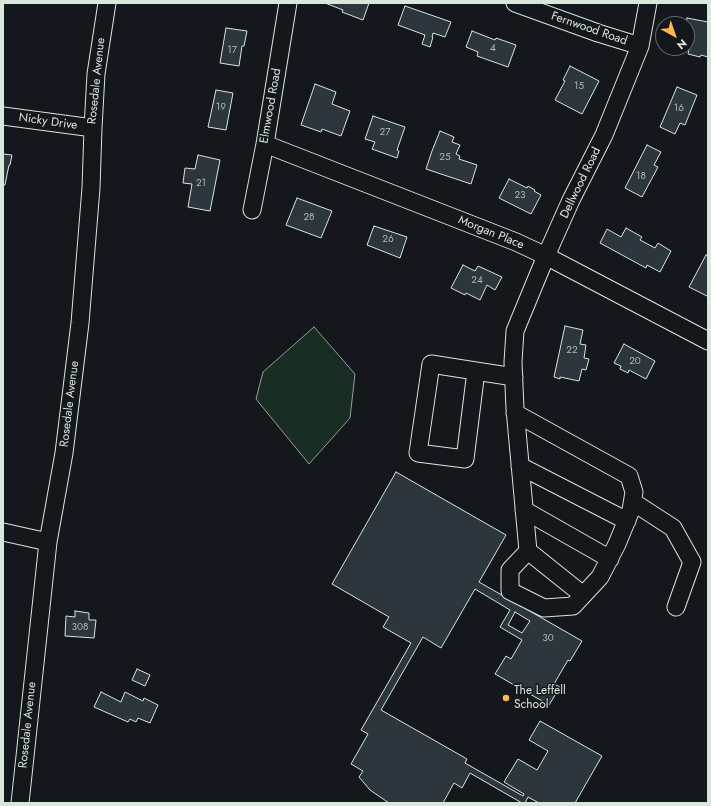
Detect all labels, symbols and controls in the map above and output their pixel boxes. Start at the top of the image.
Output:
street label: Fernwood Road [549,9,629,49]
north arrow [655,16,695,56]
text: N [674,35,691,53]
street label: Rosedale Avenue [85,37,109,125]
house number: 4 [490,43,496,55]
house number: 17 [227,45,237,57]
street label: Elmwood Road [257,67,285,145]
house number: 15 [574,81,584,93]
house number: 19 [216,102,226,114]
house number: 16 [674,103,684,115]
street label: Nicky Drive [18,111,78,133]
house number: 27 [380,127,390,139]
street label: Dellwood Road [558,145,604,221]
house number: 25 [439,152,451,164]
house number: 18 [636,171,646,183]
house number: 21 [196,178,206,190]
house number: 23 [514,190,526,202]
house number: 28 [303,212,315,224]
street label: Morgan Place [456,213,526,253]
house number: 26 [382,234,394,246]
house number: 24 [471,275,483,287]
house number: 22 [566,345,578,357]
house number: 20 [629,356,641,368]
street label: Rosedale Avenue [58,360,82,448]
house number: 308 [72,622,88,634]
house number: 30 [542,633,554,645]
street label: Rosedale Avenue [16,681,40,769]
place label: The Leffell School [514,684,566,712]
marker: The Leffell School [501,693,511,703]

